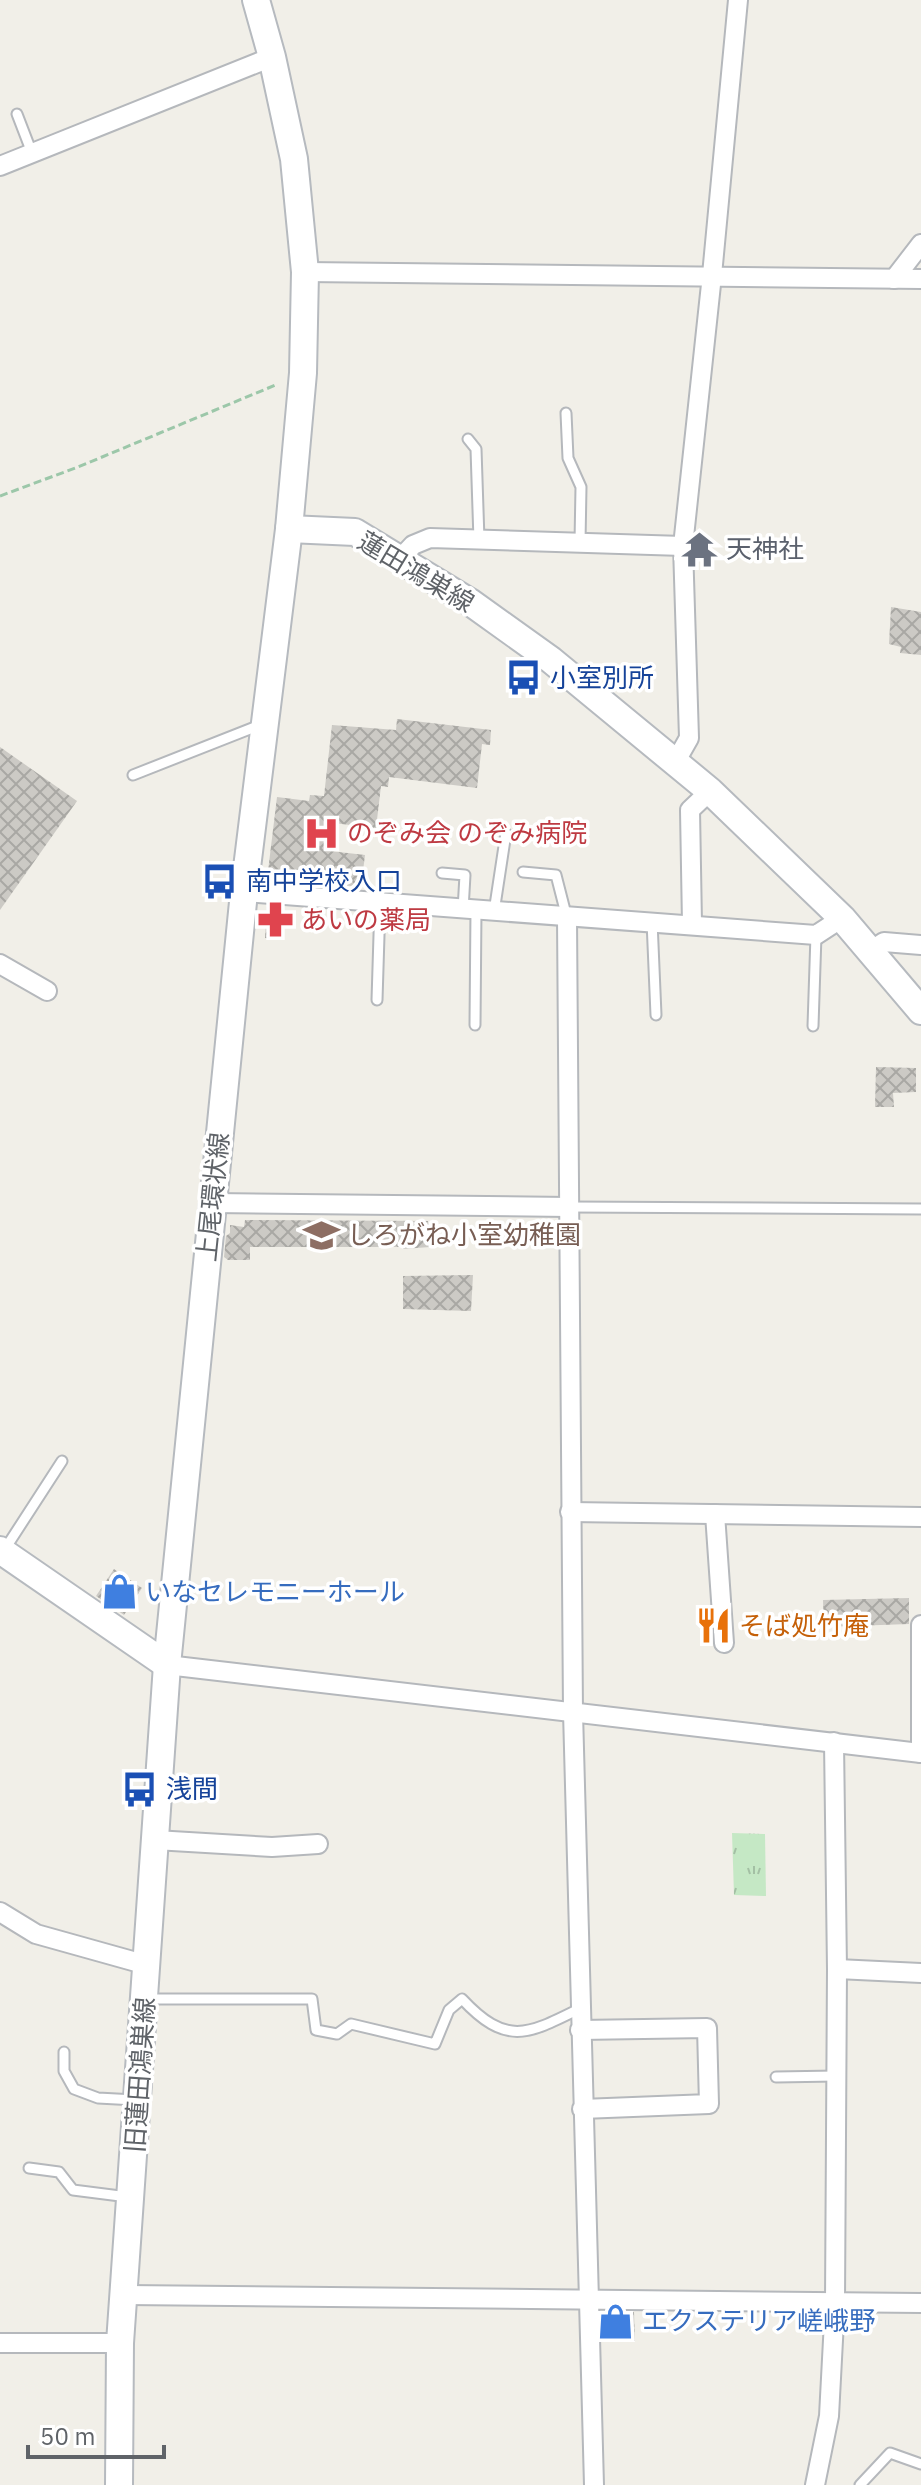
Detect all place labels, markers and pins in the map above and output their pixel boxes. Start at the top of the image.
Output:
temple icon: 天神社 [681,530,719,568]
place label: 天神社 [726,531,804,565]
bus stop icon: 小室別所 [505,659,543,697]
place label: 小室別所 [550,660,654,694]
hospital icon: のぞみ会 のぞみ病院 [302,814,340,852]
place label: のぞみ会 のぞみ病院 [347,815,587,849]
bus stop icon: 南中学校入口 [201,862,239,900]
place label: 南中学校入口 [246,863,402,897]
pharmacy icon: あいの薬局 [256,901,294,939]
place label: あいの薬局 [301,902,431,936]
school or university icon: しろがね小室幼稚園 [302,1216,340,1254]
place label: しろがね小室幼稚園 [347,1217,581,1251]
shop icon: いなセレモニーホール [100,1573,138,1611]
place label: いなセレモニーホール [145,1574,405,1608]
restaurant icon: そば処竹庵 [694,1607,732,1645]
place label: そば処竹庵 [739,1608,869,1642]
bus stop icon: 浅間 [121,1770,159,1808]
place label: 浅間 [166,1771,218,1805]
shop icon: エクステリア嵯峨野 [597,2302,635,2340]
place label: エクステリア嵯峨野 [642,2303,875,2337]

